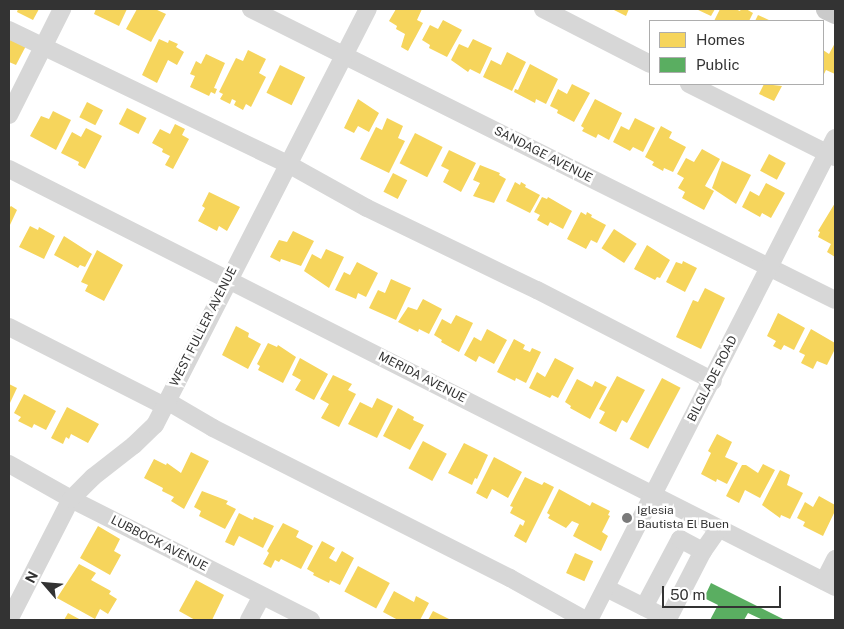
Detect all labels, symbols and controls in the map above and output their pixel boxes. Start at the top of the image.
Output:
legend [649,20,824,85]
text: Homes [696,31,745,48]
text: Public [696,56,740,73]
street label: SANDAGE AVENUE [492,124,594,186]
street label: WEST FULLER AVENUE [168,265,240,389]
street label: BILGLADE ROAD [685,334,741,424]
street label: MERIDA AVENUE [376,350,468,406]
place label: Iglesia Bautista El Buen [637,504,729,532]
marker: Iglesia Bautista El Buen [621,512,633,524]
street label: LUBBOCK AVENUE [108,513,210,575]
north arrow [20,559,70,609]
text: N [22,569,41,586]
scale bar [664,576,783,608]
text: 50 m [670,586,705,603]

